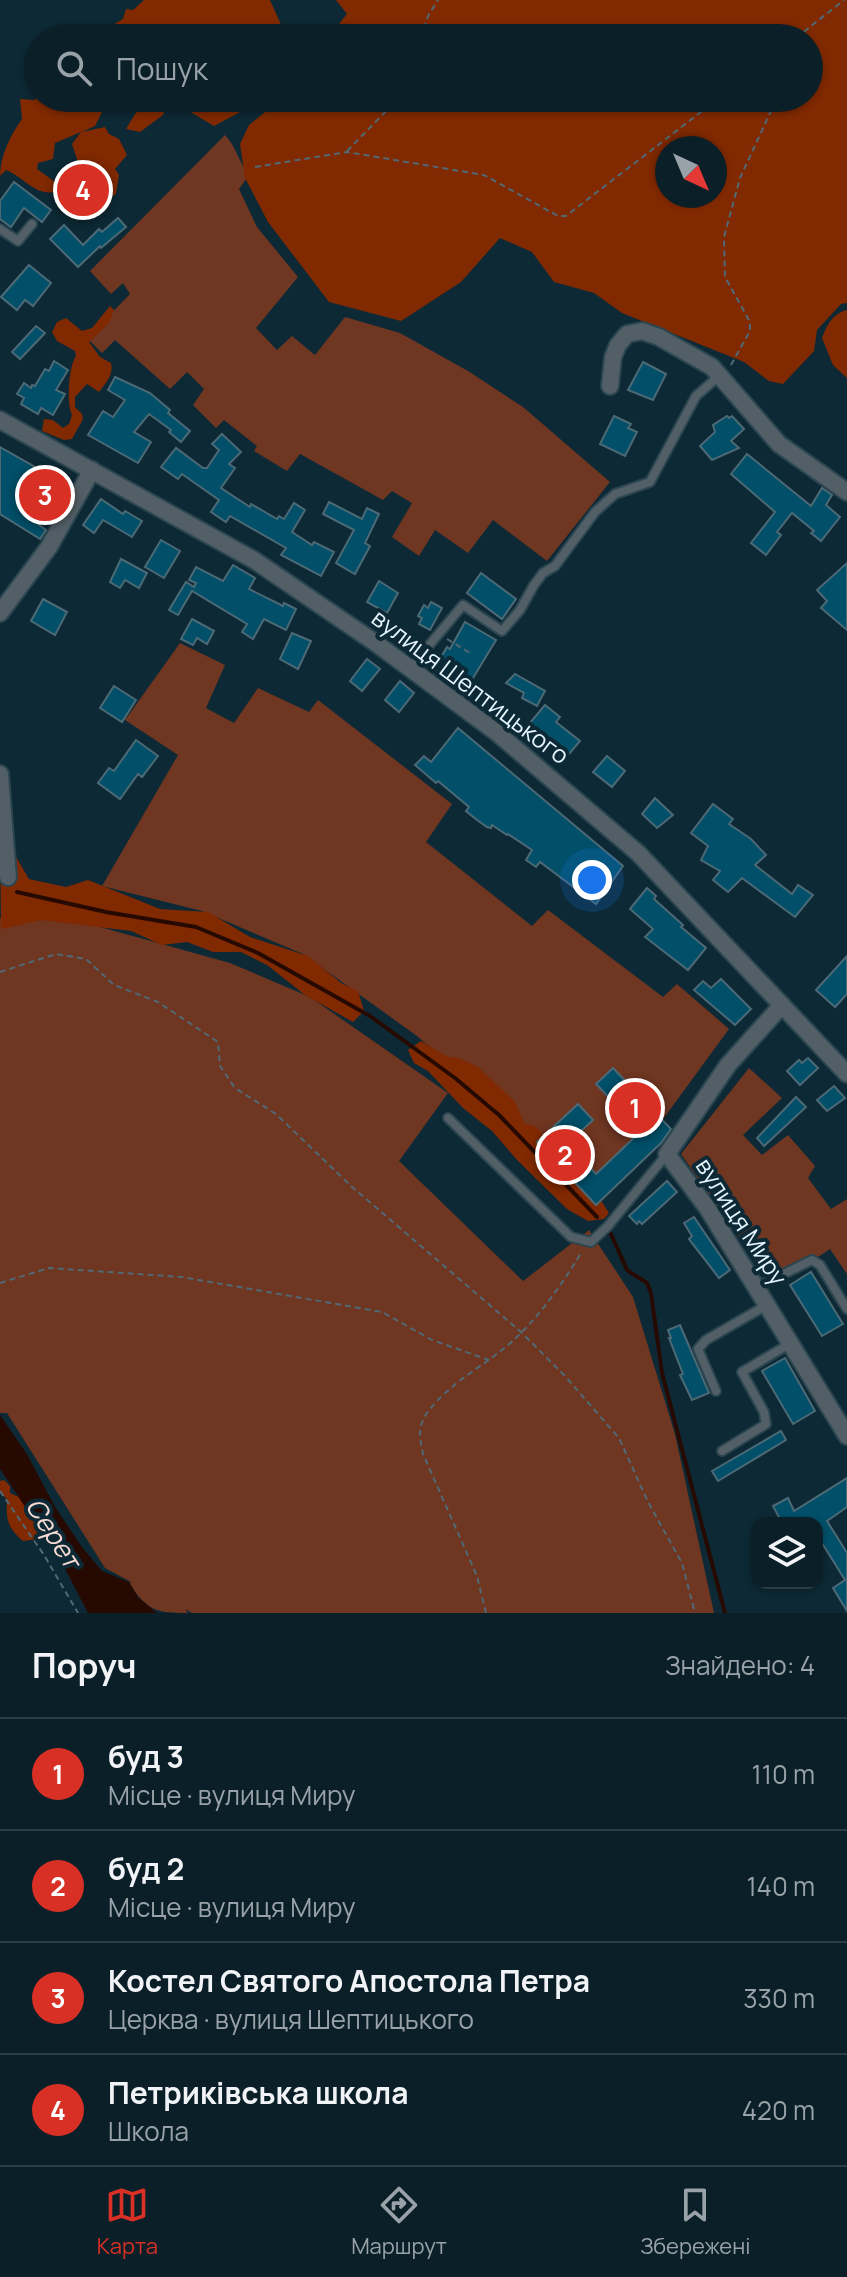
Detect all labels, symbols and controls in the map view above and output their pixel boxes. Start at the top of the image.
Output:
search box [24,24,823,112]
icon: search [52,46,96,90]
text: Пошук [116,48,208,89]
north arrow [655,136,727,208]
pin: 4 [57,160,109,220]
pin: 3 [19,465,71,525]
street label: вулиця Шептицького [365,601,576,771]
your location [572,860,612,900]
pin: 1 [609,1078,661,1138]
pin: 2 [539,1125,591,1185]
street label: вулиця Миру [689,1151,796,1292]
water label: Серет [18,1490,92,1578]
map controls [751,1517,823,1589]
button: layers [751,1517,823,1589]
text: Поруч [32,1642,136,1688]
text: Знайдено: 4 [665,1647,815,1683]
text: буд 3 [108,1736,184,1777]
text: 1 [52,1756,64,1792]
text: 110 m [752,1756,815,1792]
text: Місце · вулиця Миру [108,1777,356,1813]
text: буд 2 [108,1848,184,1889]
text: 2 [50,1868,66,1904]
text: 140 m [746,1868,815,1904]
text: Місце · вулиця Миру [108,1889,356,1925]
text: Костел Святого Апостола Петра [108,1960,590,2001]
text: 3 [50,1980,66,2016]
text: 330 m [743,1980,815,2016]
text: Церква · вулиця Шептицького [108,2001,474,2037]
text: Петриківська школа [108,2072,409,2113]
text: 4 [50,2092,66,2128]
text: 420 m [742,2092,815,2128]
text: Школа [108,2113,189,2149]
tab: Карта [97,2183,158,2261]
tab: Маршрут [351,2183,447,2261]
tab: Збережені [640,2183,750,2261]

